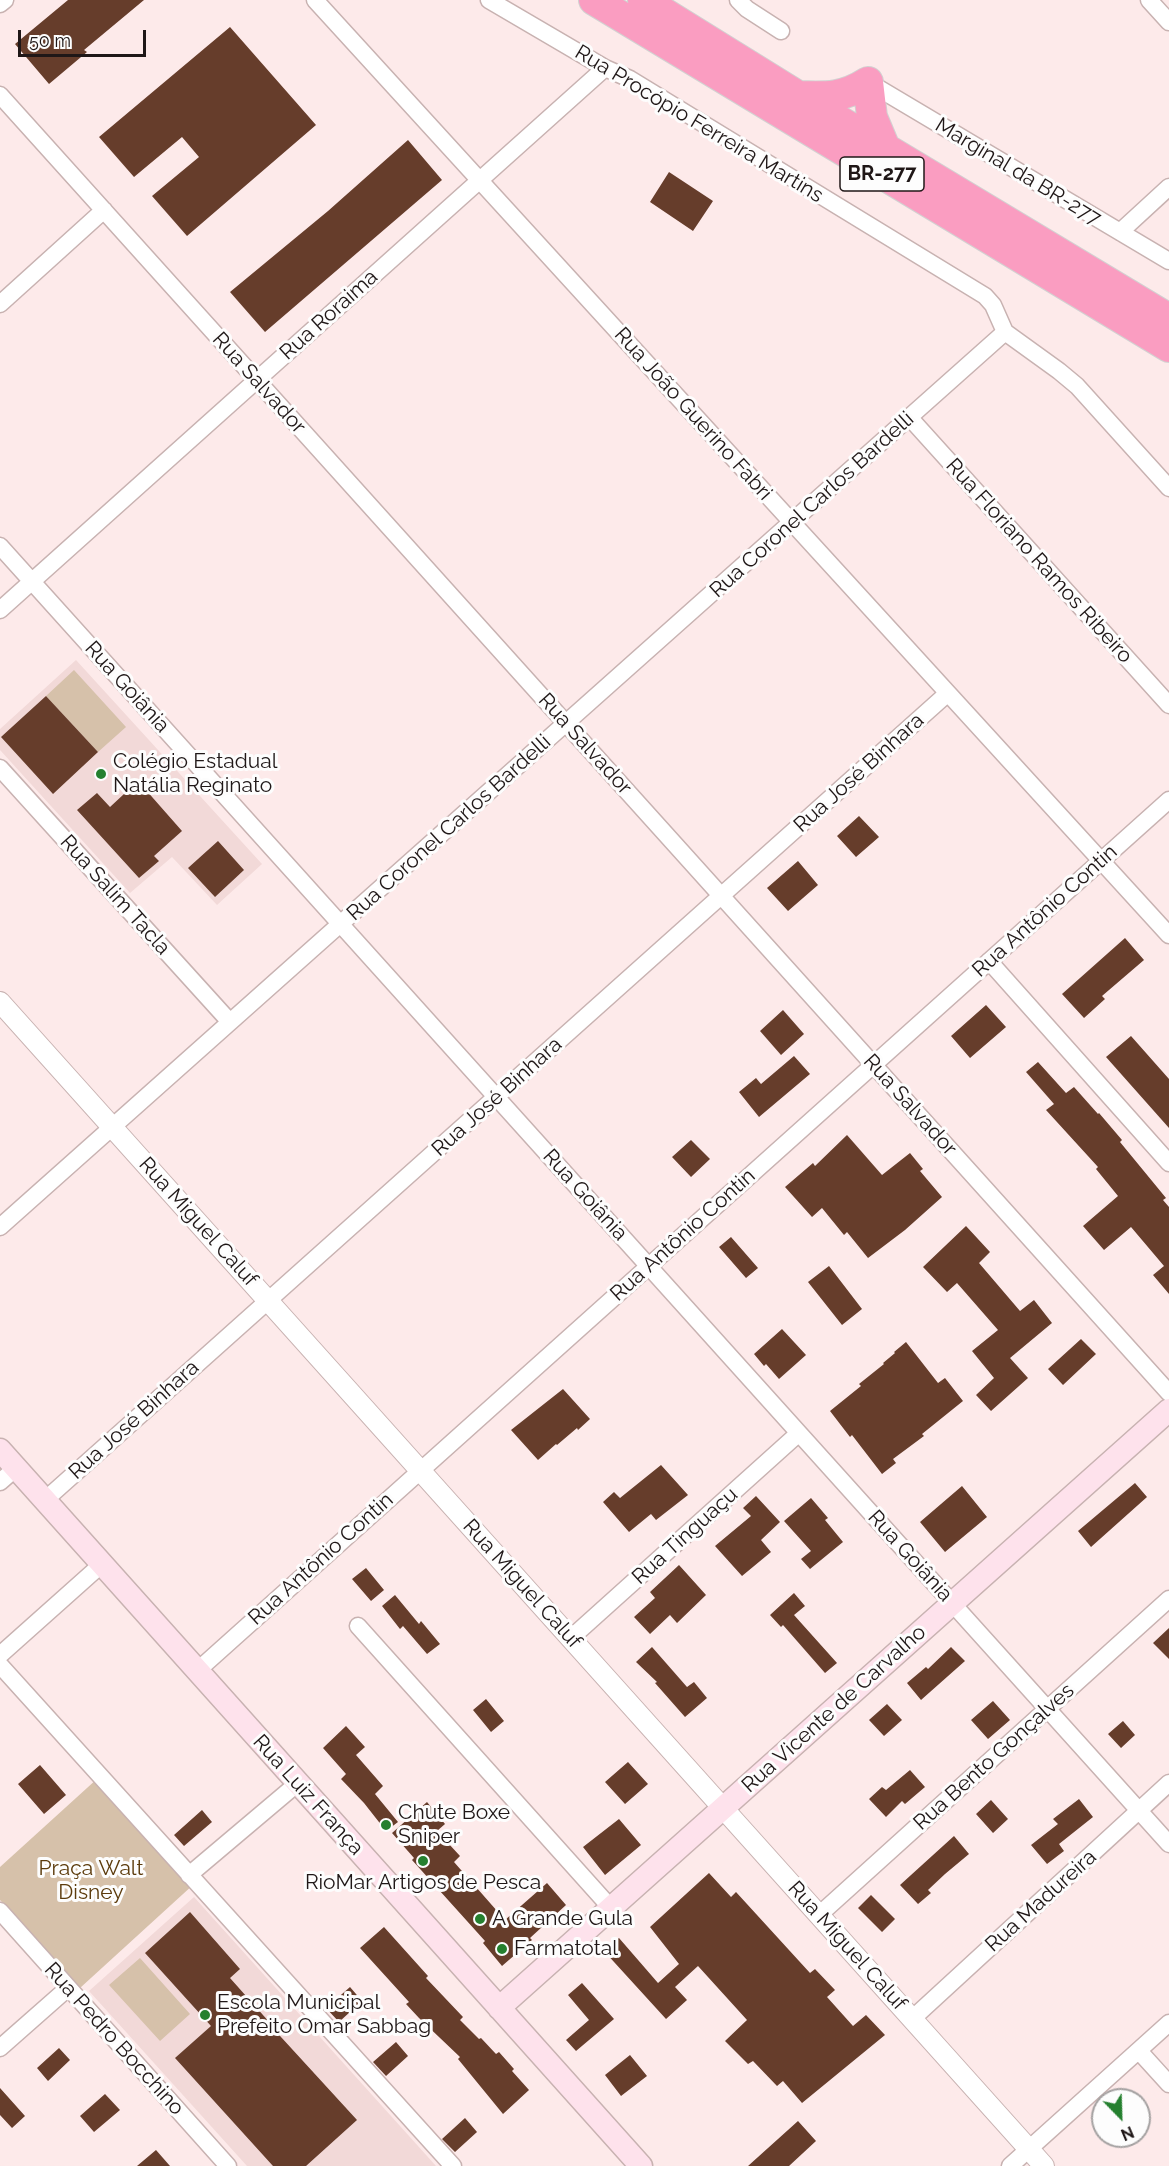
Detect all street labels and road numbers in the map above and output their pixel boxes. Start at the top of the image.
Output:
street label: Rua Procópio Ferreira Martins [570,40,828,208]
street label: Marginal da BR-277 [931,113,1105,231]
road number: BR-277 [840,157,924,191]
street label: Rua Roraima [275,265,383,365]
street label: Rua João Guerino Fabri [609,322,777,506]
street label: Rua Salvador [207,327,311,439]
street label: Rua Coronel Carlos Bardelli [705,407,919,603]
street label: Rua Floriano Ramos Ribeiro [940,453,1138,669]
street label: Rua Goiânia [79,636,175,738]
street label: Rua Salvador [533,688,637,800]
street label: Rua José Binhara [789,708,929,838]
street label: Rua Coronel Carlos Bardelli [342,730,556,926]
street label: Rua Salim Tacla [55,830,175,960]
street label: Rua Antônio Contin [967,839,1123,983]
street label: Rua José Binhara [427,1032,567,1162]
street label: Rua Salvador [858,1049,962,1161]
street label: Rua Goiânia [537,1144,633,1246]
street label: Rua Miguel Caluf [133,1152,263,1292]
street label: Rua Antônio Contin [605,1163,761,1307]
street label: Rua José Binhara [64,1355,204,1485]
street label: Rua Tinguaçu [627,1482,743,1590]
street label: Rua Antônio Contin [243,1487,399,1631]
street label: Rua Goiânia [862,1505,958,1607]
street label: Rua Miguel Caluf [457,1514,587,1654]
street label: Rua Vicente de Carvalho [737,1620,931,1798]
street label: Rua Bento Gonçalves [909,1678,1079,1836]
street label: Rua Luiz França [247,1730,369,1860]
street label: Rua Madureira [980,1845,1102,1957]
street label: Rua Miguel Caluf [782,1876,912,2016]
street label: Rua Pedro Bocchino [39,1957,189,2121]

